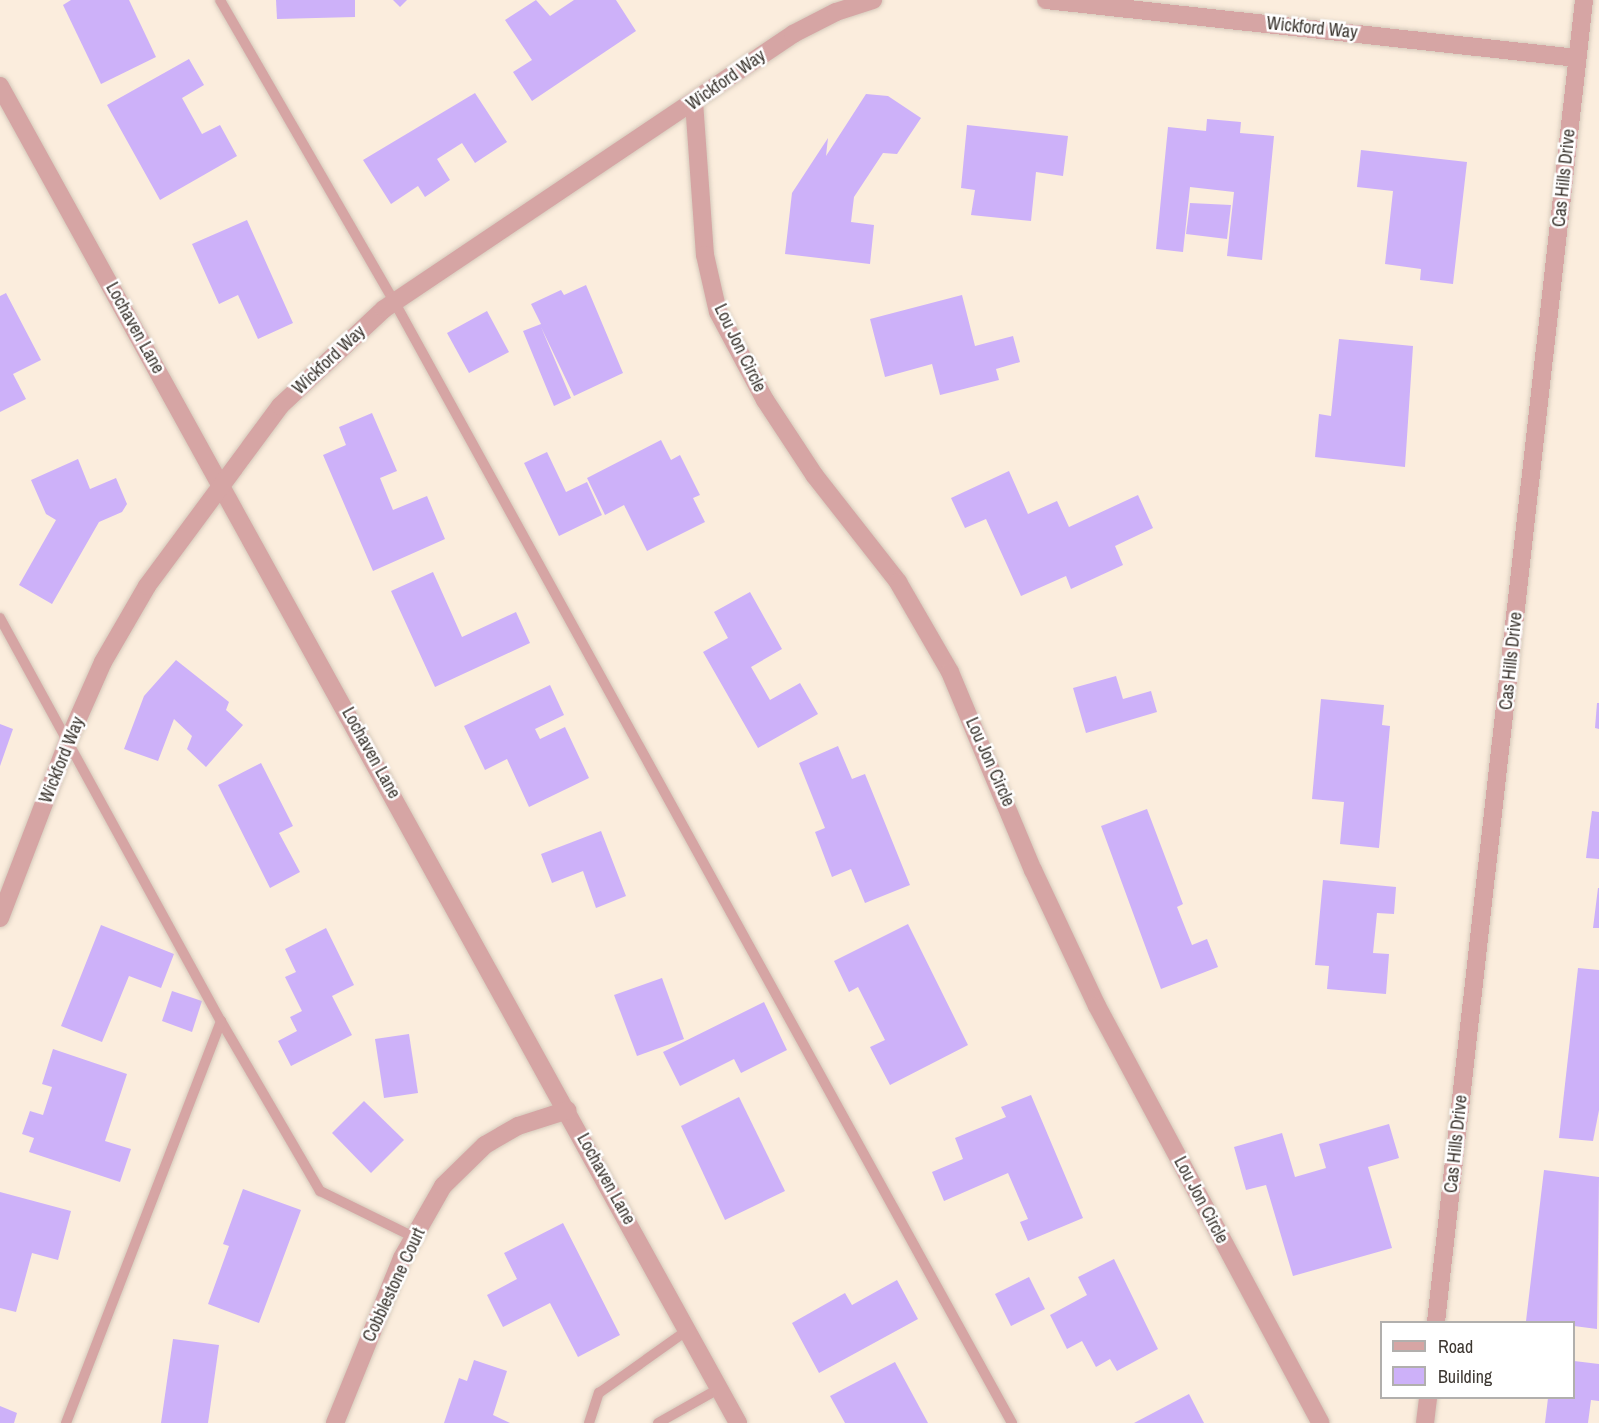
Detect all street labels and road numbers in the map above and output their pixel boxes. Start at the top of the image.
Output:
street label: Wickford Way [1265,12,1359,44]
street label: Wickford Way [682,45,770,115]
street label: Cas Hills Drive [1548,128,1580,228]
street label: Lochaven Lane [101,279,169,377]
street label: Lou Jon Circle [709,300,771,396]
street label: Wickford Way [288,321,370,399]
street label: Cas Hills Drive [1495,611,1527,711]
street label: Lochaven Lane [337,704,405,802]
street label: Wickford Way [35,714,89,806]
street label: Lou Jon Circle [961,714,1019,810]
street label: Cas Hills Drive [1440,1094,1472,1194]
street label: Lochaven Lane [572,1130,640,1228]
street label: Lou Jon Circle [1169,1153,1233,1247]
street label: Cobblestone Court [358,1225,430,1345]

